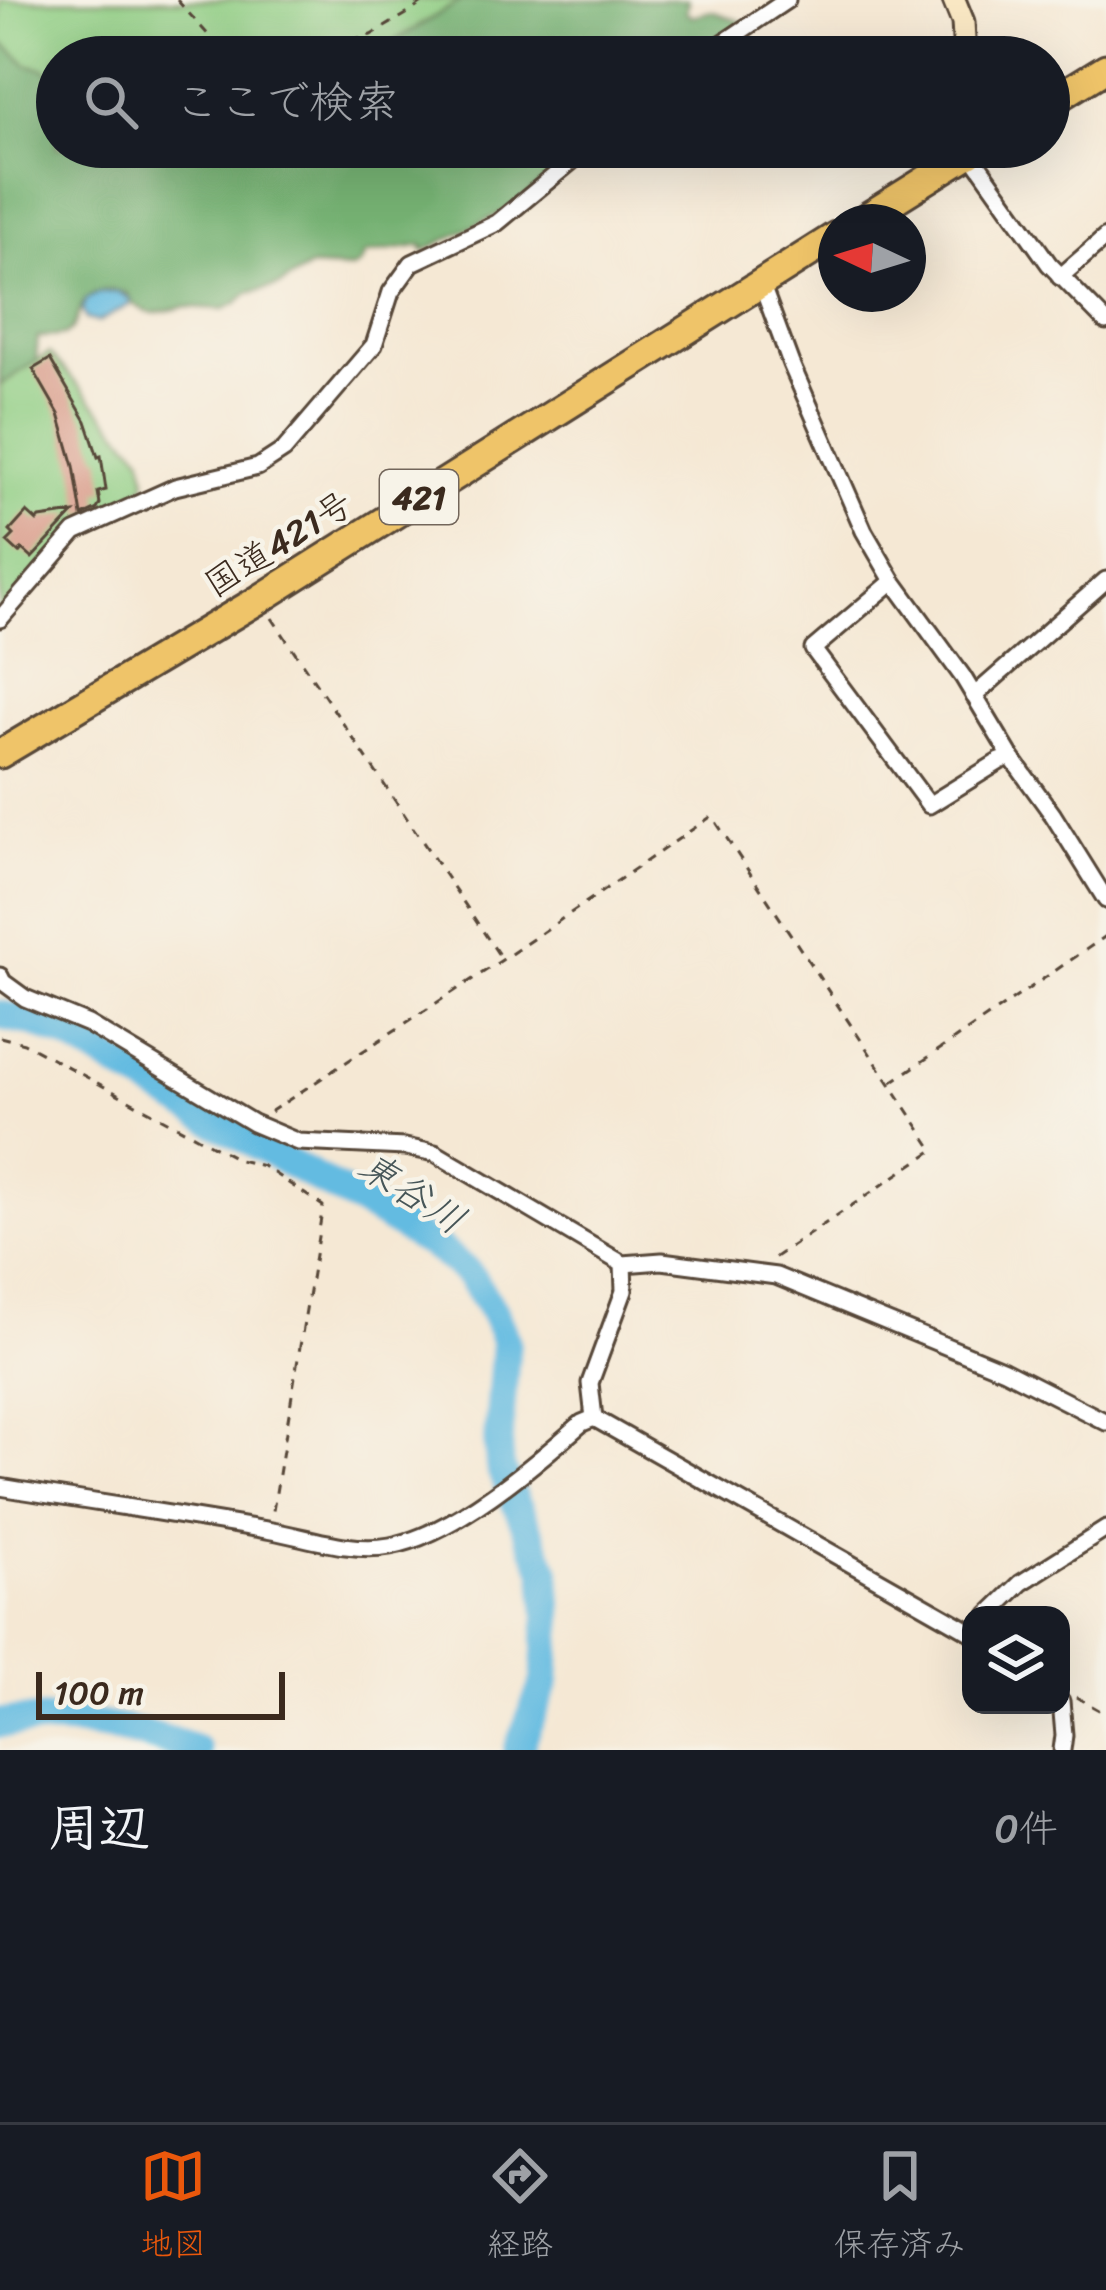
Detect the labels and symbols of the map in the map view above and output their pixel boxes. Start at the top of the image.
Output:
north arrow [818,204,926,312]
road number: 421 [380,470,458,524]
street label: 国道421号 [191,473,366,615]
water label: 東谷川 [345,1132,481,1253]
scale bar [36,1666,285,1719]

